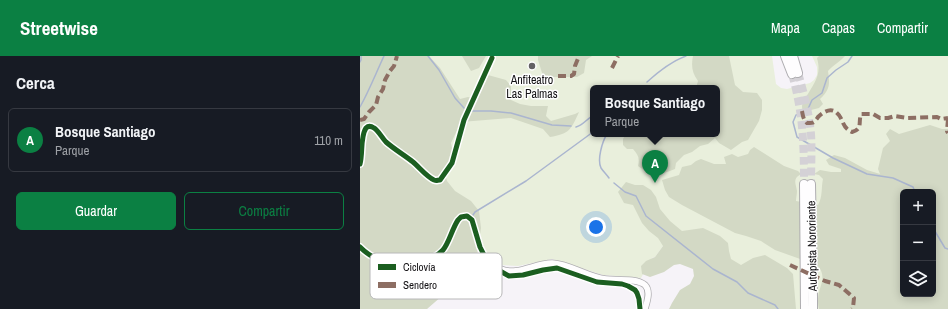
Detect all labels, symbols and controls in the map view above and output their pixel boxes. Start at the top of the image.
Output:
text: Streetwise [20,15,98,41]
text: Mapa [771,19,800,37]
text: Capas [822,19,855,37]
text: Compartir [877,19,928,37]
marker: Anfiteatro Las Palmas [527,61,537,71]
text: Cerca [16,71,55,94]
place label: Anfiteatro Las Palmas [506,72,558,102]
popup [590,85,720,137]
text: Bosque Santiago [605,92,705,113]
text: Parque [605,113,639,130]
text: Bosque Santiago [55,121,155,142]
text: A [26,132,34,149]
text: 110 m [314,132,343,149]
text: Parque [55,142,89,159]
pin: A [642,150,668,183]
map controls [900,189,936,297]
button: + [900,189,936,225]
button: Guardar [16,192,176,230]
button: Compartir [184,192,344,230]
street label: Autopista Nororiente [803,200,821,293]
your location [586,217,606,237]
button: − [900,225,936,261]
legend [370,253,502,299]
text: Ciclovía [403,260,436,274]
button: layers [900,261,936,297]
text: Sendero [403,278,437,292]

